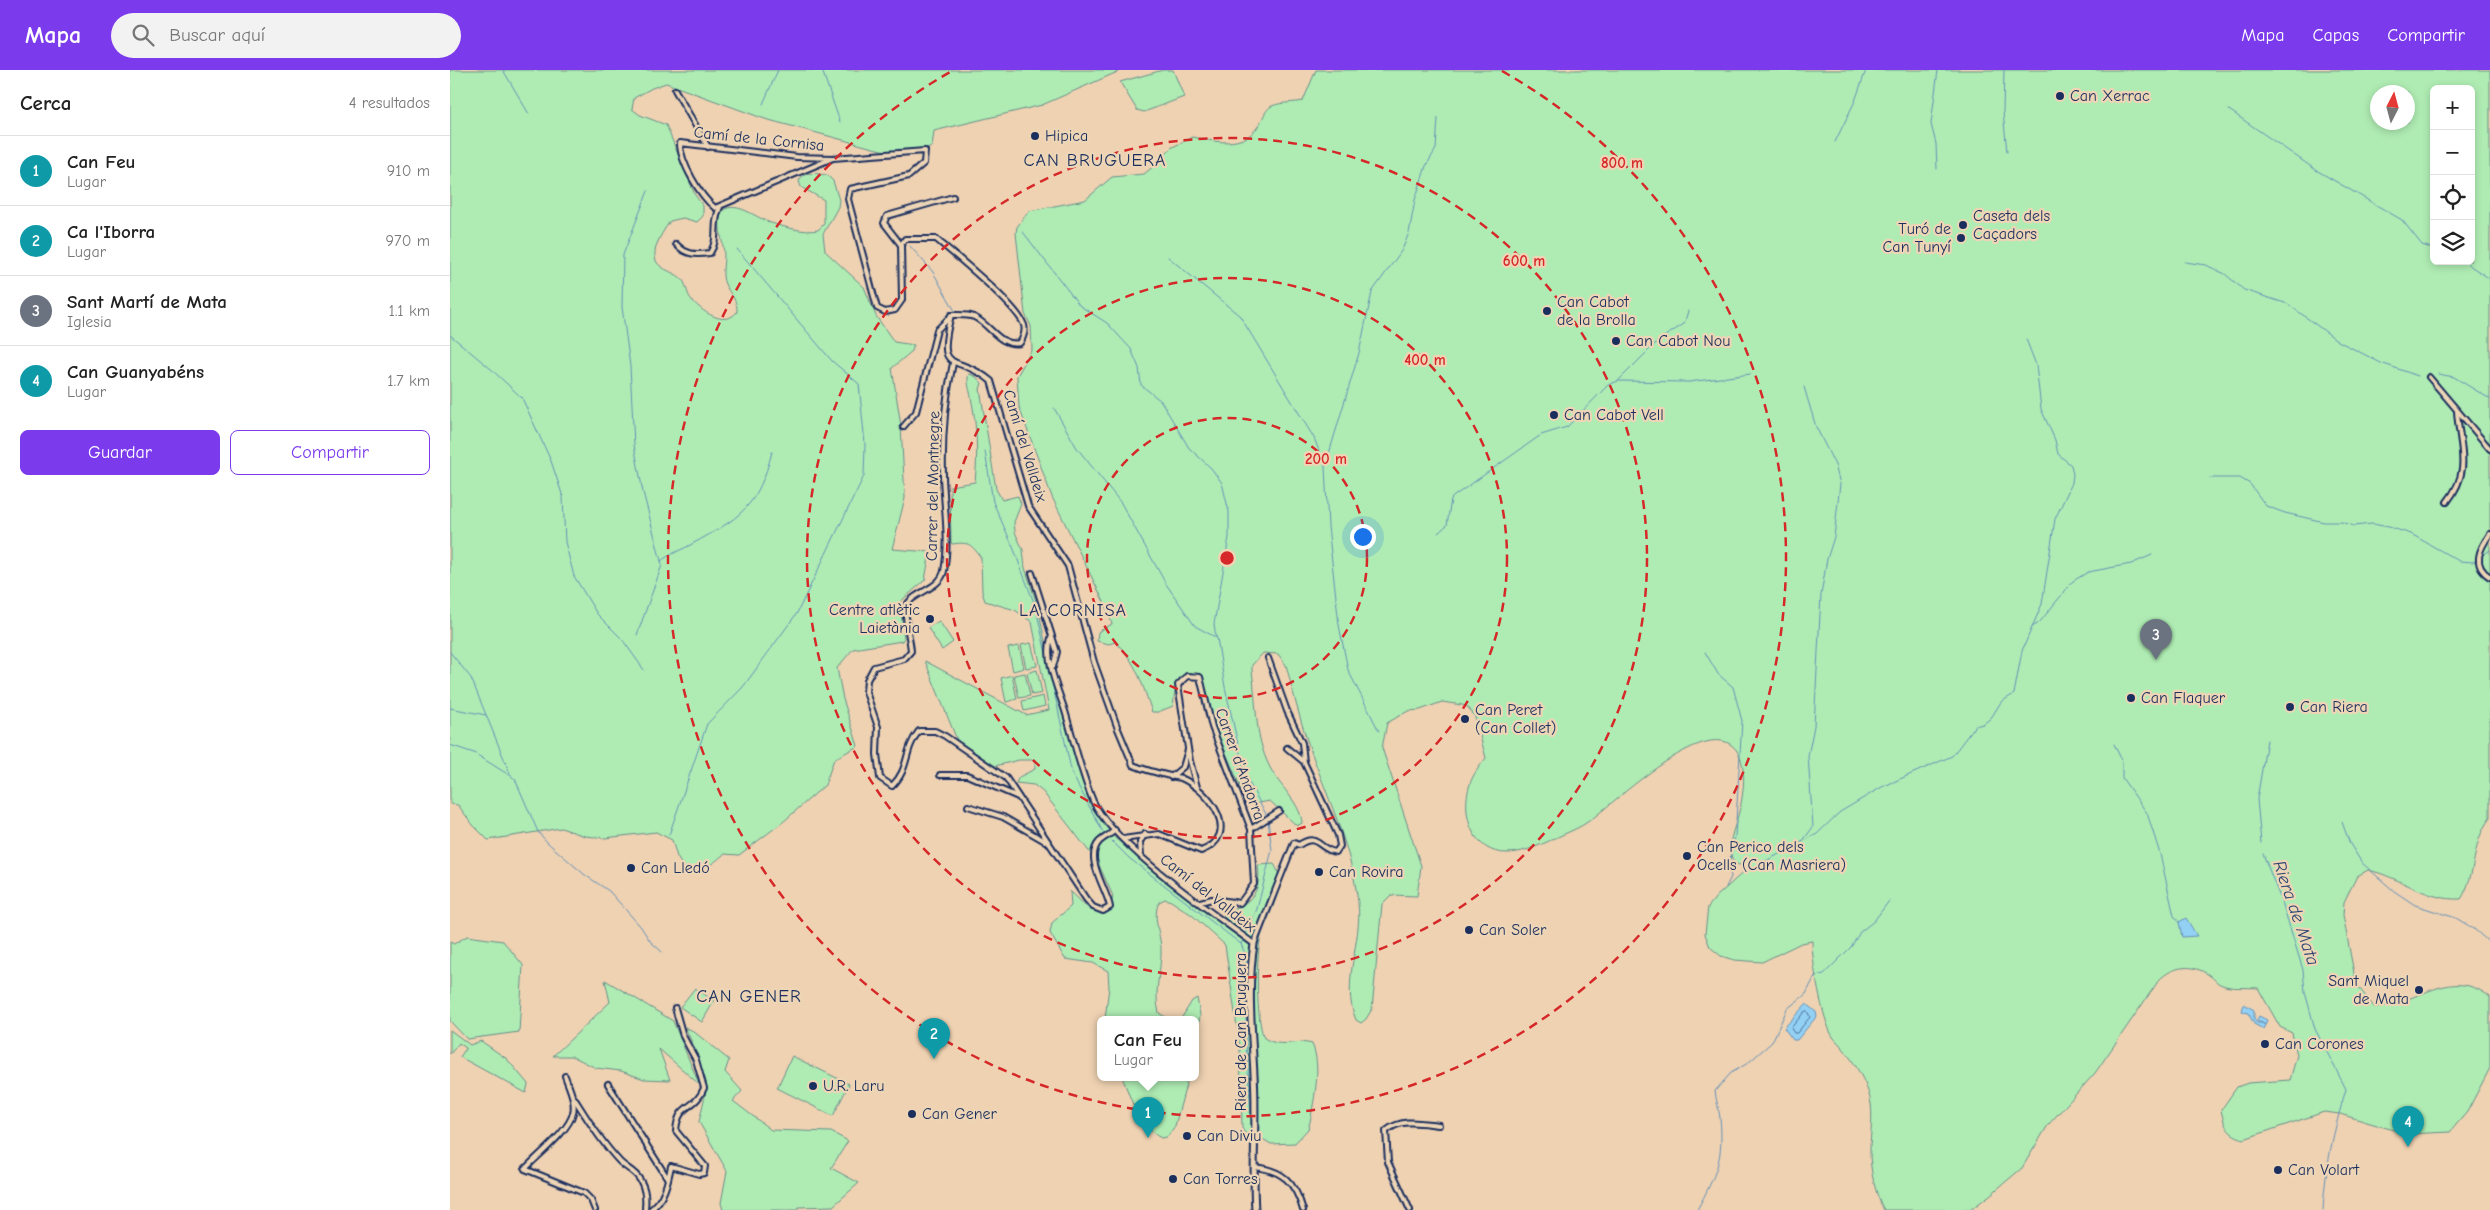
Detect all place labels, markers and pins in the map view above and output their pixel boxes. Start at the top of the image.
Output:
place label: Can Xerrac [2070,87,2150,105]
marker: Can Xerrac [2054,90,2066,102]
place label: Hipica [1045,127,1088,145]
marker: Hipica [1029,130,1041,142]
place label: Caseta dels Caçadors [1973,207,2050,243]
marker: Caseta dels Caçadors [1957,219,1969,231]
place label: Turó de Can Tunyí [1883,220,1951,256]
marker: Turó de Can Tunyí [1955,232,1967,244]
place label: Can Cabot de la Brolla [1557,293,1636,329]
marker: Can Cabot de la Brolla [1541,305,1553,317]
place label: Can Cabot Nou [1626,332,1730,350]
marker: Can Cabot Nou [1610,335,1622,347]
place label: Can Cabot Vell [1564,406,1664,424]
marker: Can Cabot Vell [1548,409,1560,421]
centre of rings [1218,549,1236,567]
place label: Centre atlètic Laietània [829,601,920,637]
marker: Centre atlètic Laietània [924,613,936,625]
pin: 3 [2140,619,2172,660]
place label: Can Flaquer [2141,689,2226,707]
marker: Can Flaquer [2125,692,2137,704]
place label: Can Riera [2300,698,2368,716]
place label: Can Peret (Can Collet) [1475,701,1556,737]
marker: Can Riera [2284,701,2296,713]
marker: Can Peret (Can Collet) [1459,713,1471,725]
place label: Can Perico dels Ocells (Can Masriera) [1697,838,1846,874]
marker: Can Perico dels Ocells (Can Masriera) [1681,850,1693,862]
place label: Can Lledó [641,859,710,877]
marker: Can Lledó [625,862,637,874]
place label: Can Rovira [1329,863,1404,881]
marker: Can Rovira [1313,866,1325,878]
place label: Can Soler [1479,921,1547,939]
marker: Can Soler [1463,924,1475,936]
place label: Sant Miquel de Mata [2328,972,2409,1008]
marker: Sant Miquel de Mata [2413,984,2425,996]
pin: 2 [918,1018,950,1059]
place label: Can Corones [2275,1035,2364,1053]
marker: Can Corones [2259,1038,2271,1050]
place label: U.R. Laru [823,1077,884,1095]
marker: U.R. Laru [807,1080,819,1092]
pin: 1 [1132,1097,1164,1138]
place label: Can Gener [922,1105,998,1123]
pin: 4 [2392,1106,2424,1147]
marker: Can Gener [906,1108,918,1120]
place label: Can Diviu [1197,1127,1261,1145]
marker: Can Diviu [1181,1130,1193,1142]
place label: Can Volart [2288,1161,2359,1179]
marker: Can Volart [2272,1164,2284,1176]
place label: Can Torres [1183,1170,1258,1188]
marker: Can Torres [1167,1173,1179,1185]

